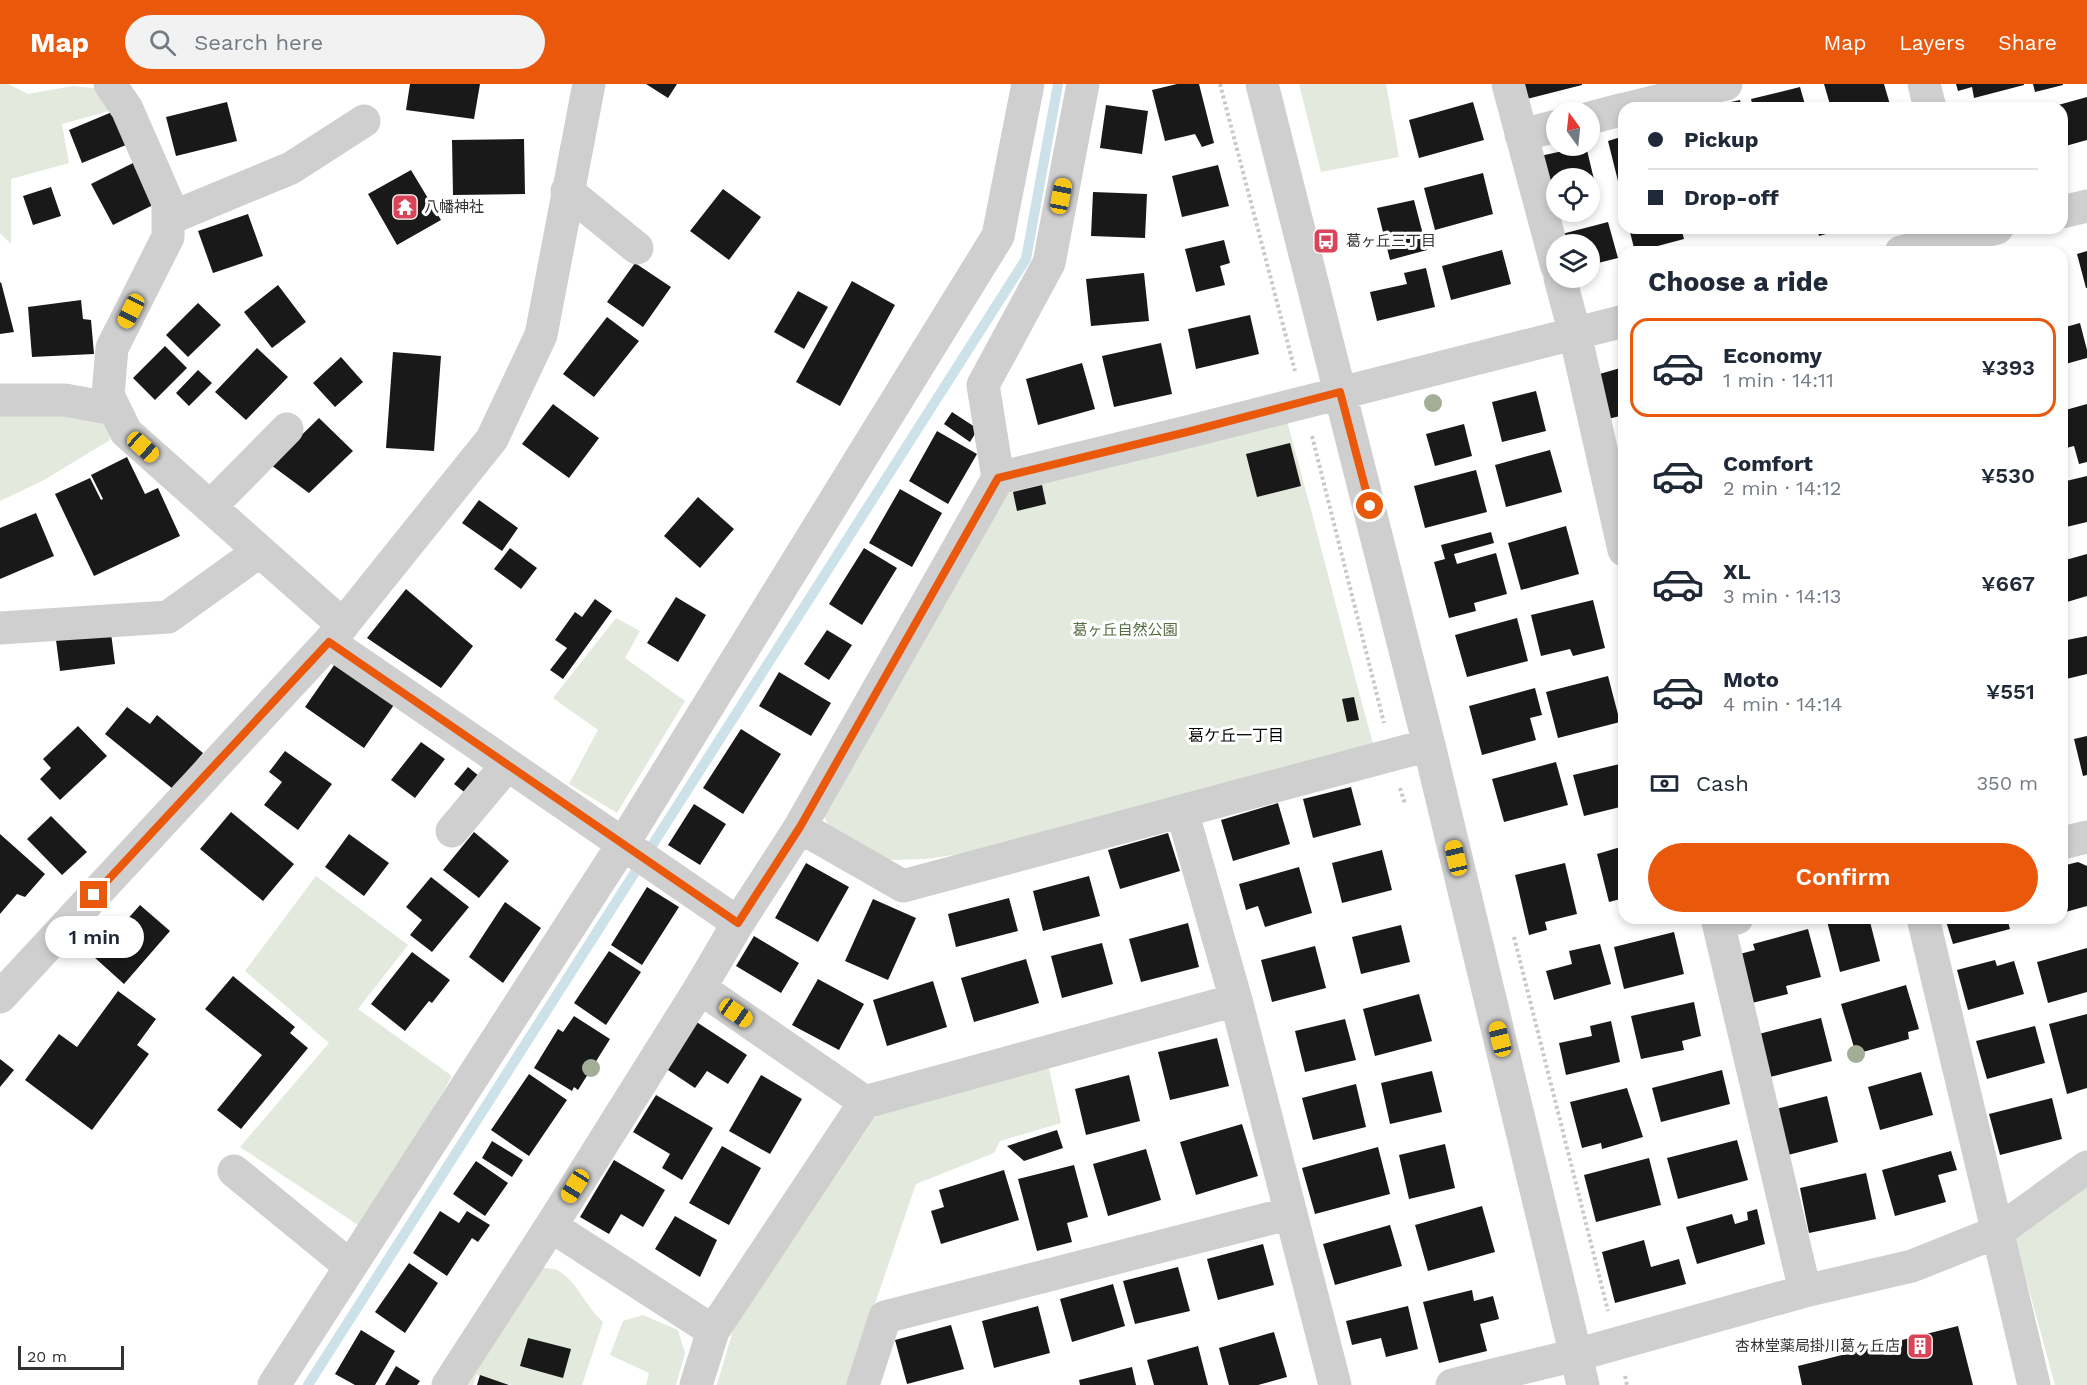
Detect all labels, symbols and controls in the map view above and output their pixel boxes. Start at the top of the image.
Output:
search box [125,15,545,69]
text: Map [30,26,89,59]
icon: search [146,26,179,59]
text: Search here [194,30,323,55]
text: Map [1823,30,1866,55]
text: Layers [1899,30,1965,55]
text: Share [1998,30,2057,55]
north arrow [1546,102,1600,156]
map controls [1546,102,1600,288]
text: Pickup [1684,127,1759,152]
button: locate [1546,168,1600,222]
car [1049,177,1073,215]
text: Drop-off [1684,185,1779,210]
temple icon: 八幡神社 [390,192,420,222]
place label: 八幡神社 [424,198,484,216]
bus stop icon: 葛ヶ丘三丁目 [1311,226,1341,256]
place label: 葛ヶ丘三丁目 [1346,232,1436,250]
button: layers [1546,234,1600,288]
text: Choose a ride [1648,266,1828,298]
car [115,291,147,331]
icon: car [1651,341,1705,395]
text: Economy [1723,343,1822,368]
text: ¥393 [1982,355,2035,380]
text: 1 min · 14:11 [1723,368,1834,392]
car [124,428,162,466]
icon: car [1651,449,1705,503]
text: Comfort [1723,451,1813,476]
text: ¥530 [1981,463,2035,488]
text: 2 min · 14:12 [1723,476,1841,500]
route start [1356,492,1383,519]
icon: car [1651,557,1705,611]
text: XL [1723,559,1751,584]
text: ¥667 [1981,571,2035,596]
text: 3 min · 14:13 [1723,584,1841,608]
park label: 葛ヶ丘自然公園 [1072,621,1178,639]
icon: car [1651,665,1705,719]
text: Moto [1723,667,1779,692]
text: ¥551 [1986,679,2035,704]
text: 4 min · 14:14 [1723,692,1843,716]
district label: 葛ケ丘一丁目 [1188,726,1284,745]
icon: cash [1648,767,1681,800]
text: Cash [1696,771,1749,796]
text: 350 m [1976,771,2038,795]
car [1443,838,1469,878]
button: Confirm [1648,843,2038,912]
route end [80,881,107,908]
callout: 1 min [44,916,144,958]
text: 1 min [69,925,120,949]
car [716,995,756,1031]
car [1487,1019,1513,1059]
car [558,1166,592,1206]
building icon: 杏林堂薬局掛川葛ヶ丘店 [1905,1331,1935,1361]
place label: 杏林堂薬局掛川葛ヶ丘店 [1735,1337,1900,1355]
scale bar [18,1343,124,1370]
text: 20 m [27,1347,67,1366]

